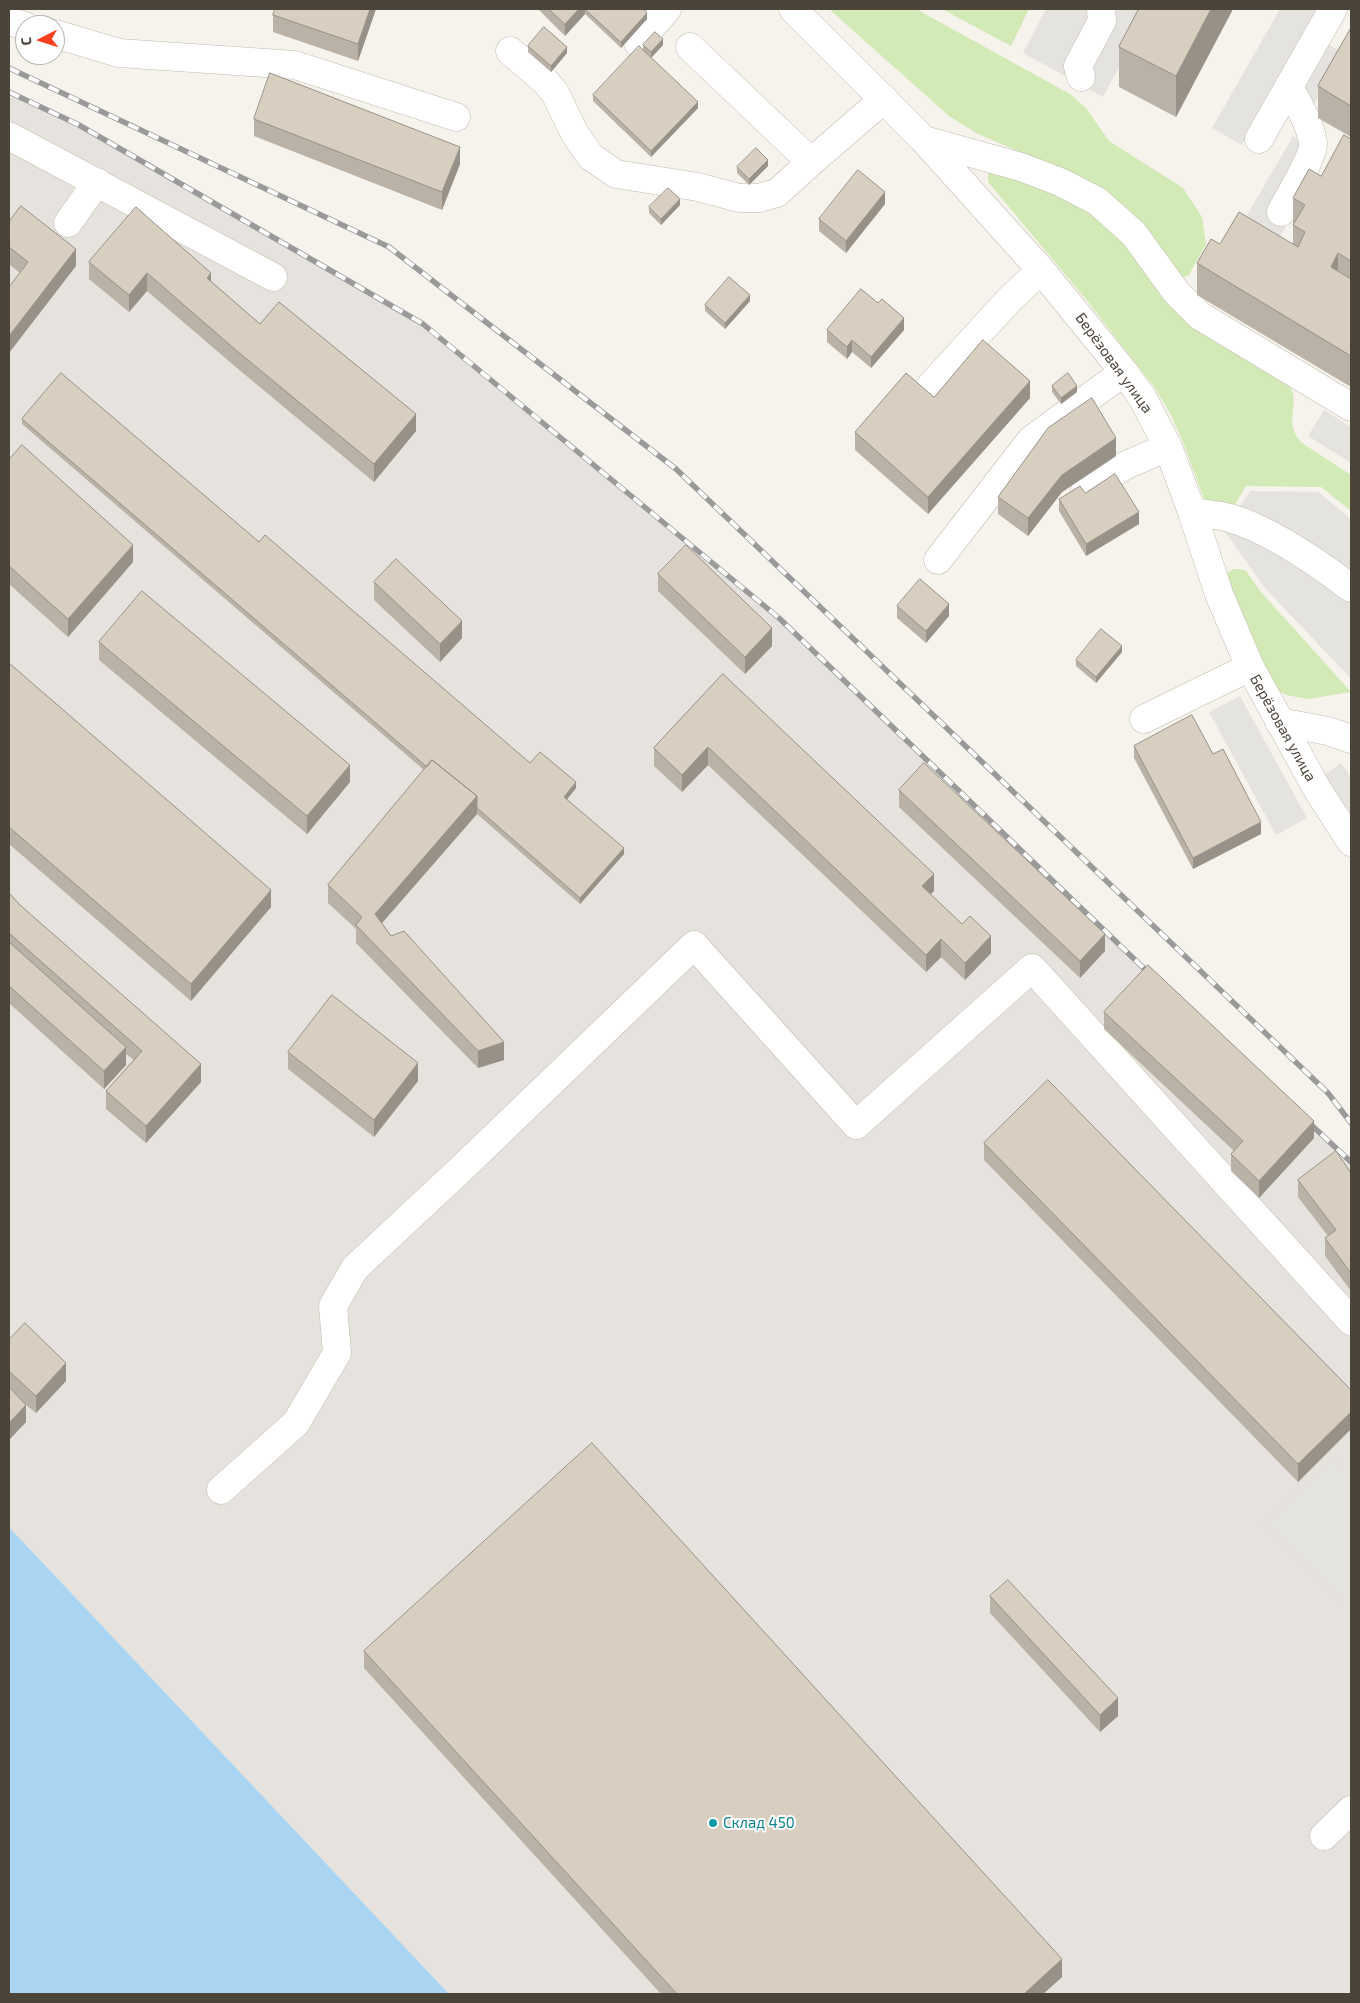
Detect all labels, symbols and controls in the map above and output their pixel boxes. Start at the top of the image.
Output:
north arrow [15,15,65,65]
text: С [17,36,34,46]
street label: Берёзовая улица [1071,309,1157,417]
street label: Берёзовая улица [1246,671,1320,785]
place label: Склад 450 [723,1814,795,1832]
marker: Склад 450 [707,1817,719,1829]

